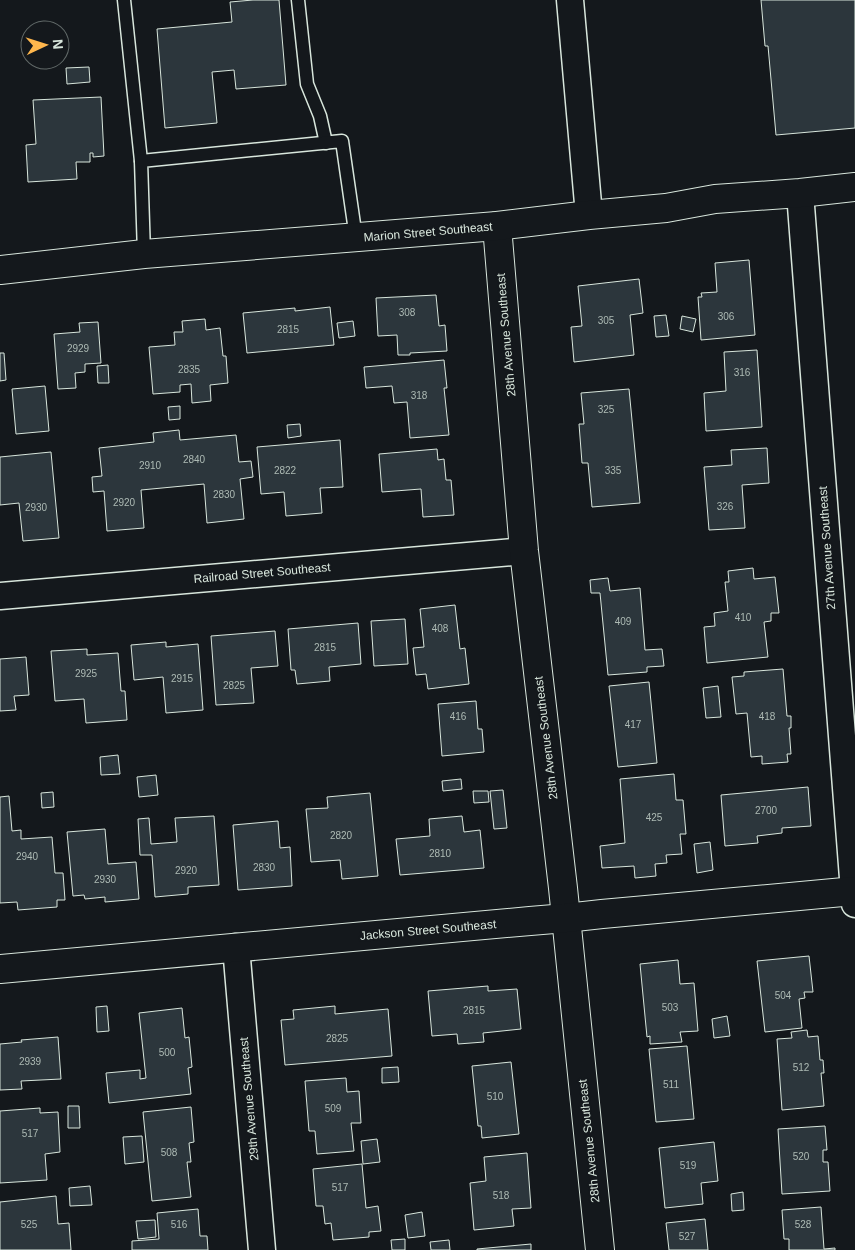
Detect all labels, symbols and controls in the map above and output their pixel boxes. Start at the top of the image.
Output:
north arrow [20,20,70,70]
text: N [50,38,66,50]
street label: Marion Street Southeast [363,219,494,245]
street label: 28th Avenue Southeast [494,272,518,397]
house number: 308 [399,307,416,318]
house number: 306 [718,311,735,322]
house number: 305 [598,315,615,326]
house number: 2815 [277,324,300,335]
house number: 2929 [67,343,90,354]
house number: 2835 [178,364,201,375]
house number: 316 [734,367,751,378]
house number: 318 [411,390,428,401]
house number: 325 [598,404,615,415]
house number: 2840 [183,454,206,465]
house number: 2910 [139,460,162,471]
house number: 2822 [274,465,297,476]
house number: 335 [605,465,622,476]
street label: 27th Avenue Southeast [816,485,838,610]
house number: 2830 [213,489,236,500]
house number: 2920 [113,497,136,508]
house number: 326 [717,501,734,512]
house number: 2930 [25,502,48,513]
street label: Railroad Street Southeast [193,560,332,586]
house number: 410 [735,612,752,623]
house number: 409 [615,616,632,627]
house number: 408 [432,623,449,634]
house number: 2815 [314,642,337,653]
house number: 2925 [75,668,98,679]
house number: 2915 [171,673,194,684]
street label: 28th Avenue Southeast [531,675,560,800]
house number: 2825 [223,680,246,691]
house number: 416 [450,711,467,722]
house number: 418 [759,711,776,722]
house number: 417 [625,719,642,730]
house number: 2700 [755,805,778,816]
house number: 425 [646,812,663,823]
house number: 2820 [330,830,353,841]
house number: 2810 [429,848,452,859]
house number: 2940 [16,851,39,862]
house number: 2830 [253,862,276,873]
house number: 2920 [175,865,198,876]
house number: 2930 [94,874,117,885]
street label: Jackson Street Southeast [359,917,497,943]
house number: 504 [775,990,792,1001]
house number: 503 [662,1002,679,1013]
house number: 2815 [463,1005,486,1016]
house number: 2825 [326,1033,349,1044]
street label: 29th Avenue Southeast [237,1036,261,1161]
house number: 500 [159,1047,176,1058]
house number: 2939 [19,1056,42,1067]
house number: 512 [793,1062,810,1073]
street label: 28th Avenue Southeast [575,1078,602,1203]
house number: 511 [663,1079,679,1090]
house number: 510 [487,1091,504,1102]
house number: 509 [325,1103,342,1114]
house number: 517 [22,1128,39,1139]
house number: 508 [161,1147,178,1158]
house number: 520 [793,1151,810,1162]
house number: 519 [680,1160,697,1171]
house number: 517 [332,1182,349,1193]
house number: 518 [493,1190,510,1201]
house number: 525 [21,1219,38,1230]
house number: 516 [171,1219,188,1230]
house number: 528 [795,1219,812,1230]
house number: 527 [679,1231,696,1242]

